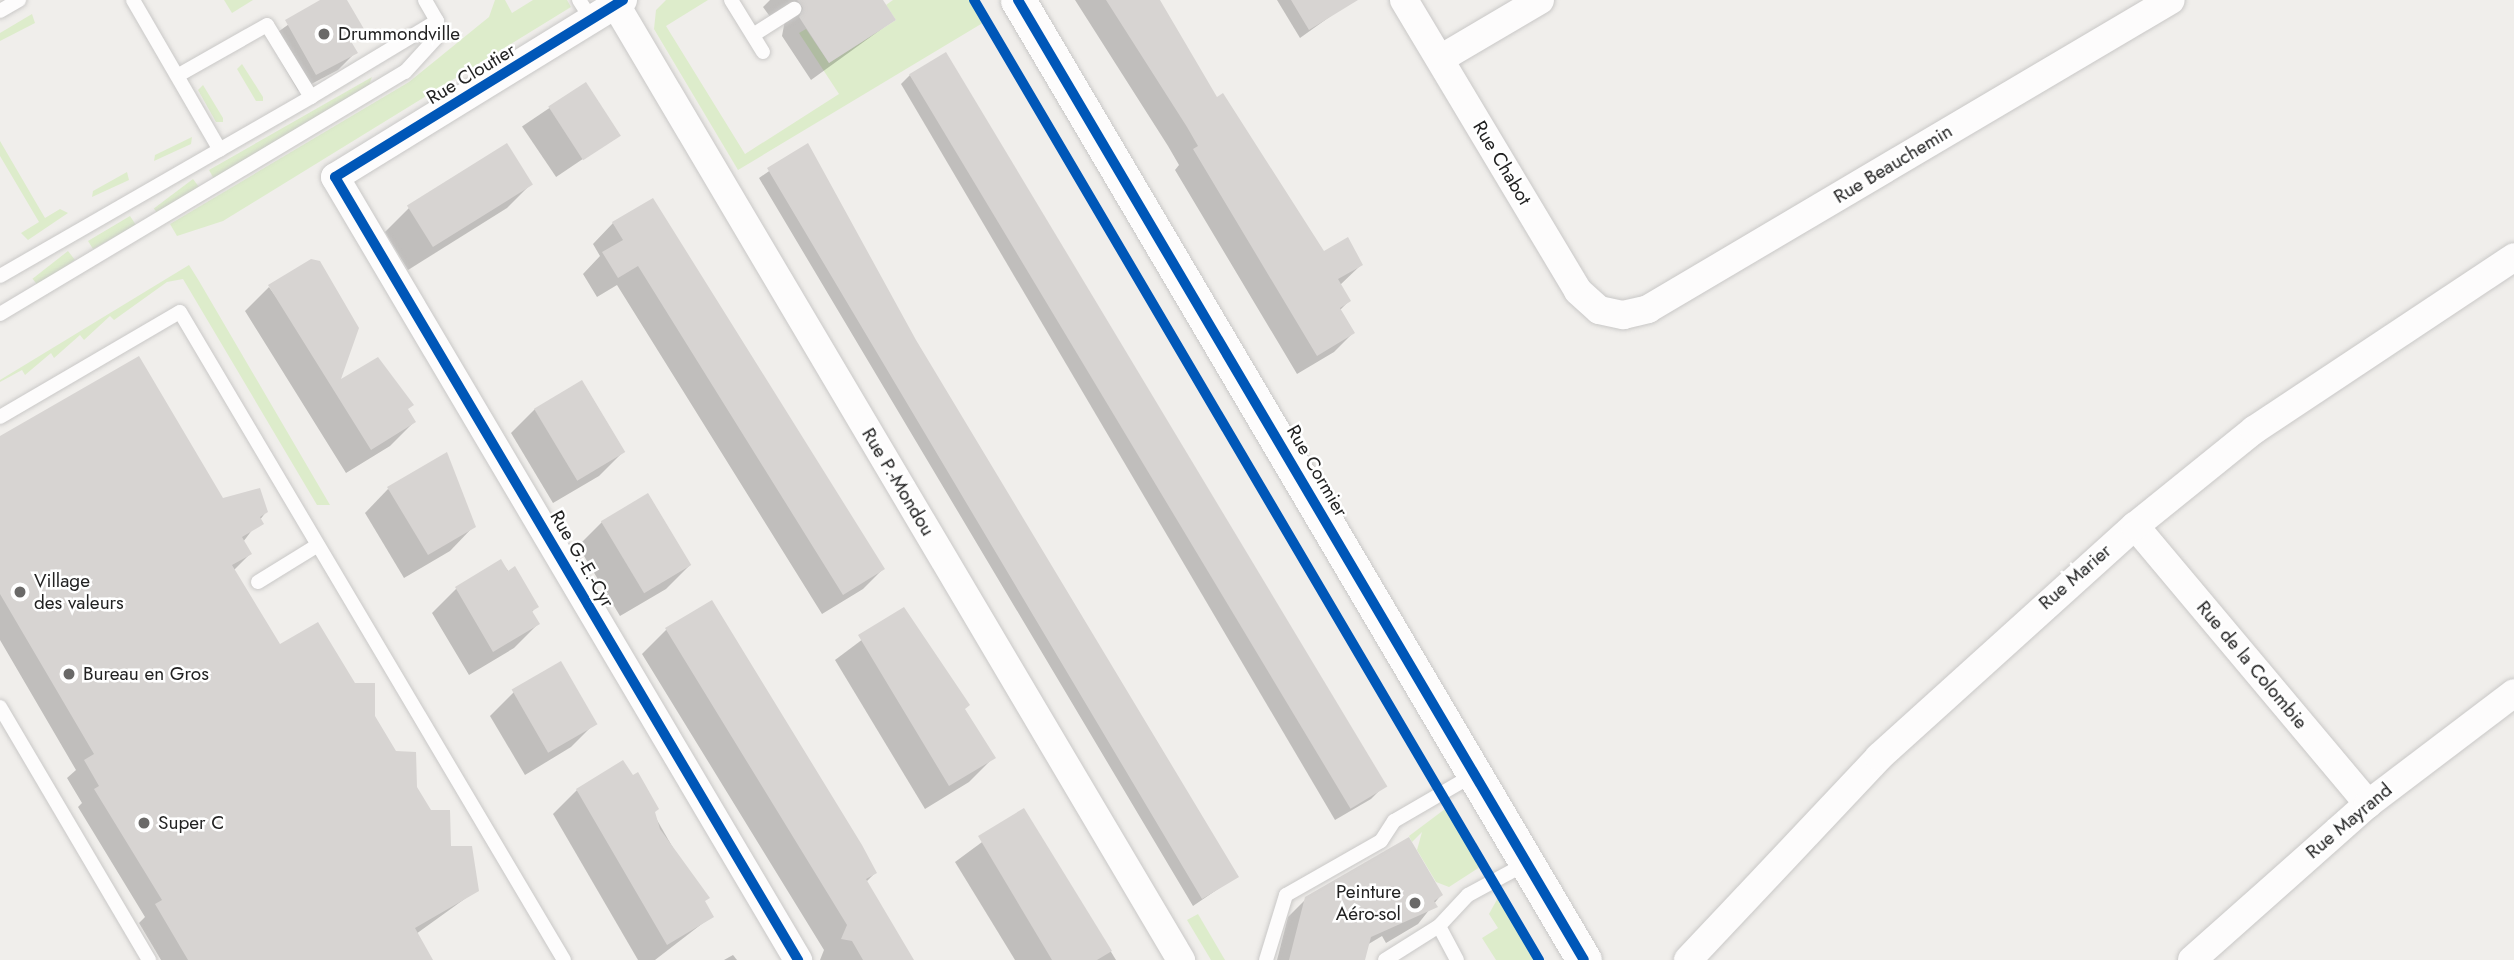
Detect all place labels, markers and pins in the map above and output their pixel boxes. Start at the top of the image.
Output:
place label: Drummondville [338,23,460,45]
marker: Drummondville [316,26,332,42]
place label: Village des valeurs [34,570,124,614]
marker: Village des valeurs [12,584,28,600]
place label: Bureau en Gros [83,663,209,685]
marker: Bureau en Gros [61,666,77,682]
place label: Super C [158,812,224,834]
marker: Super C [136,815,152,831]
place label: Peinture Aéro-sol [1336,881,1401,925]
marker: Peinture Aéro-sol [1407,895,1423,911]

